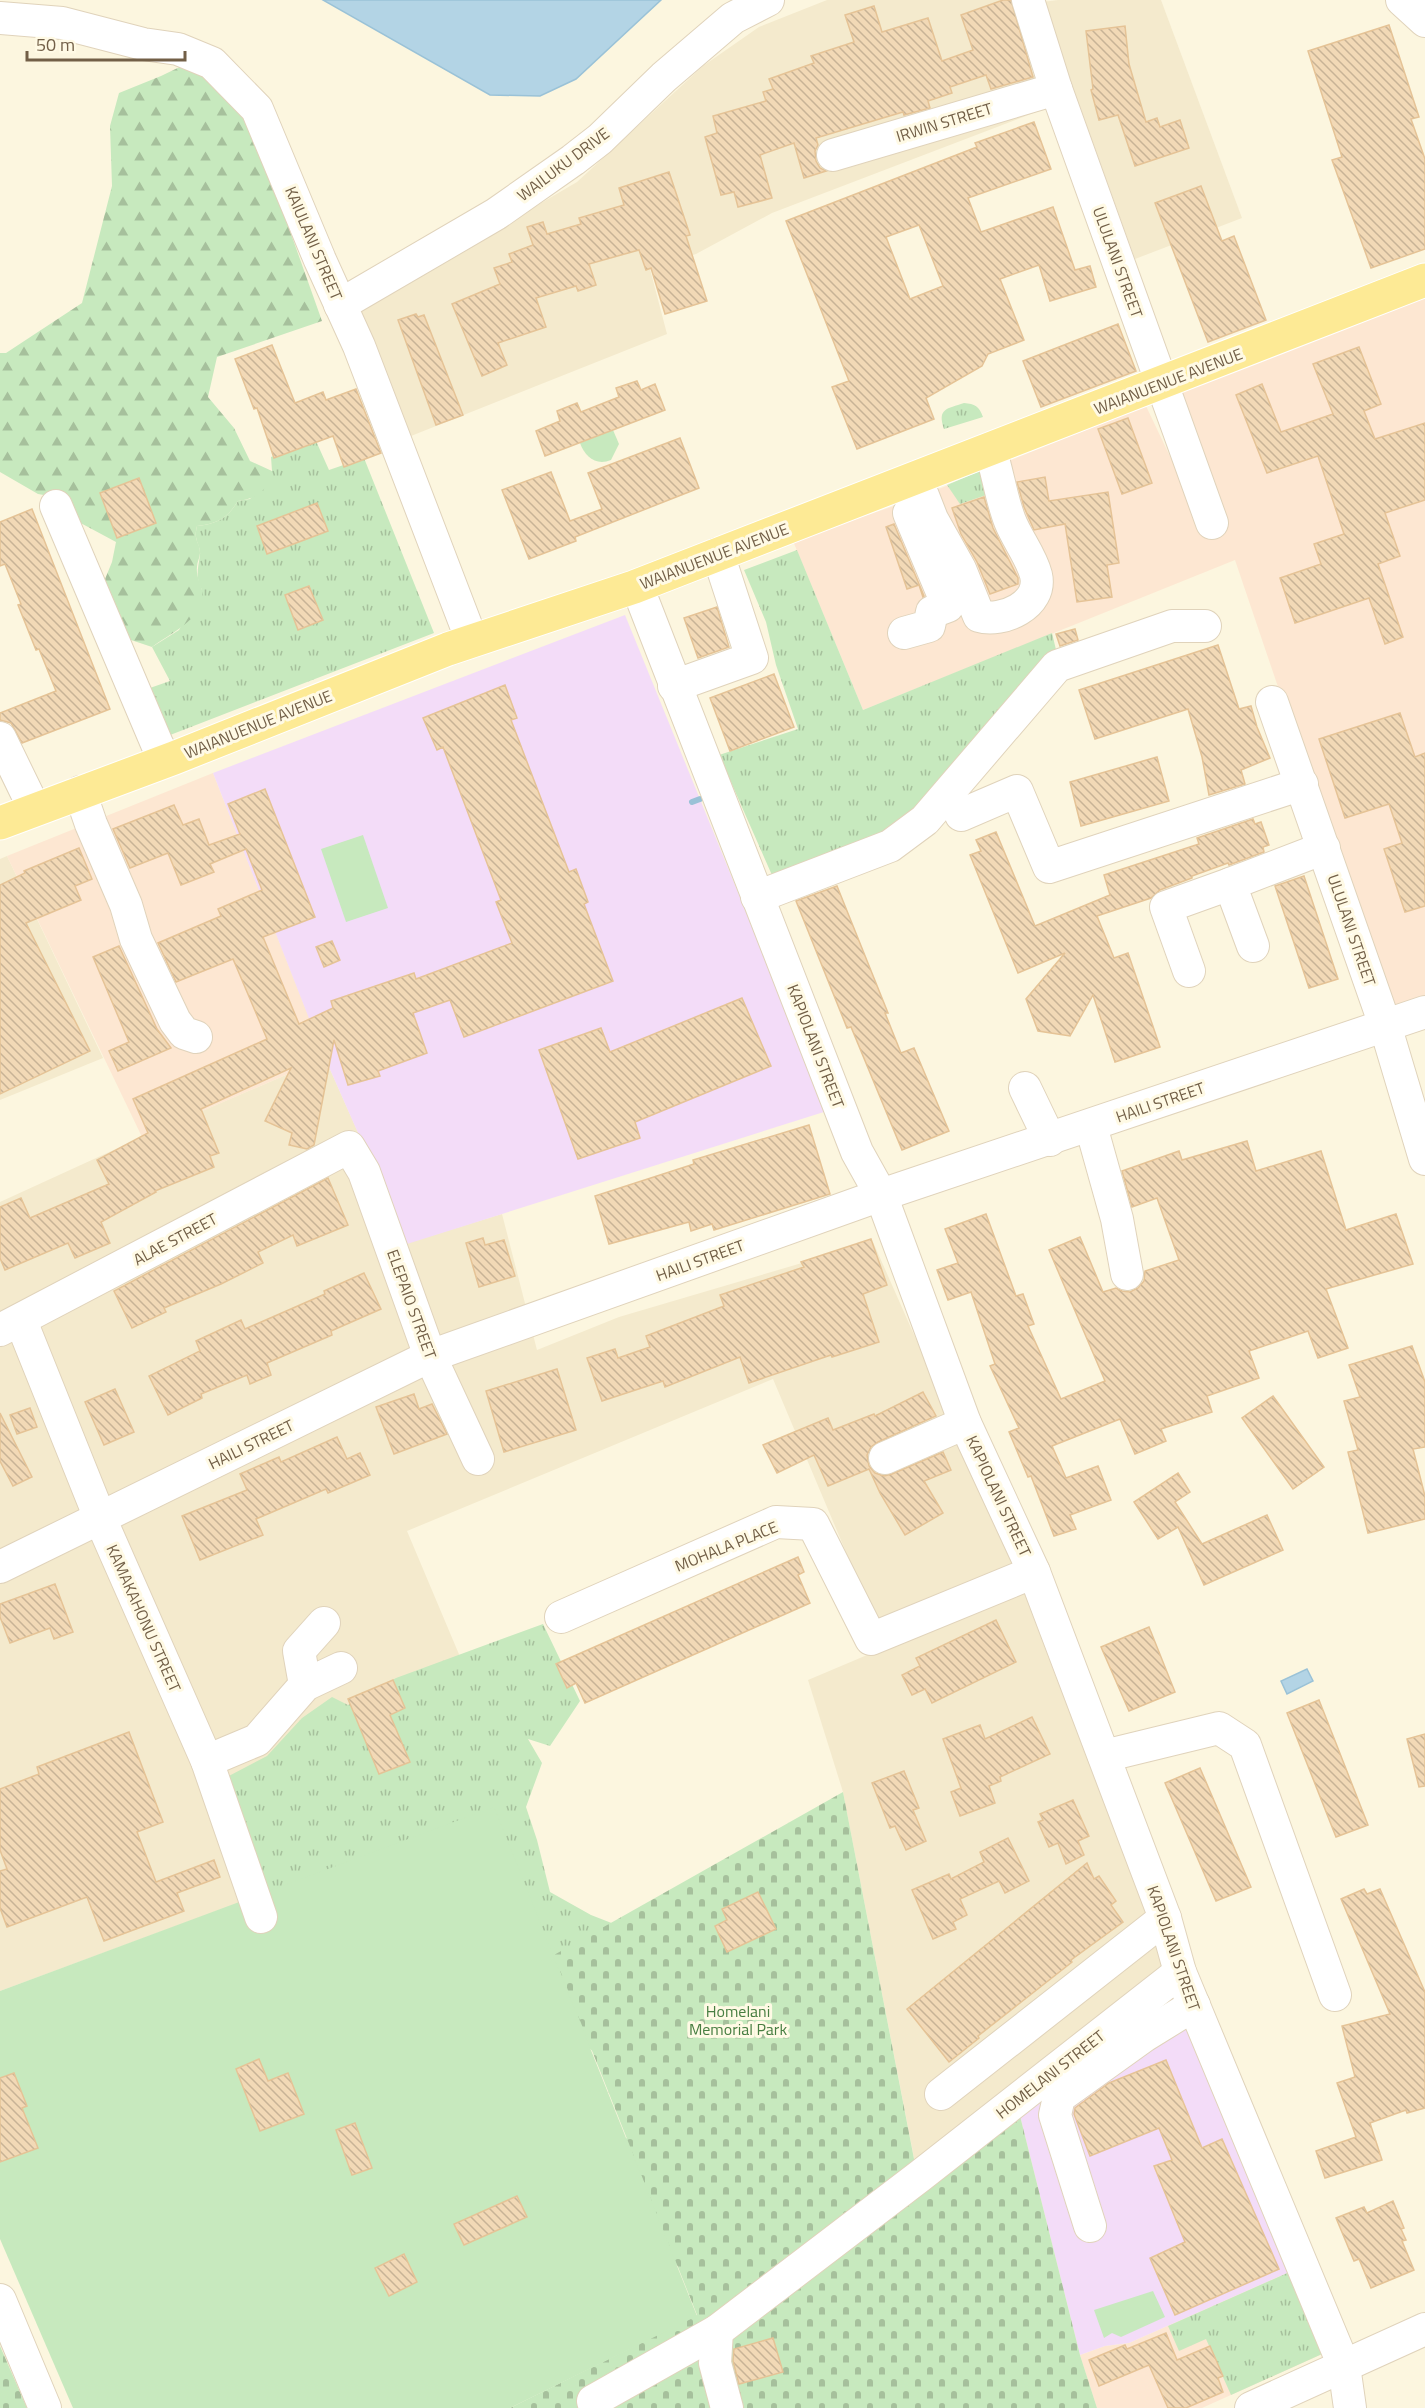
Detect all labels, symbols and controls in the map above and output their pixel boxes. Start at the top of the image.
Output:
scale bar [27,24,184,62]
text: 50 m [36,31,75,58]
street label: IRWIN STREET [893,96,996,148]
street label: WAILUKU DRIVE [512,121,614,207]
street label: KAIULANI STREET [279,182,349,304]
street label: ULULANI STREET [1087,203,1149,321]
street label: WAIANUENUE AVENUE [1090,342,1246,420]
street label: WAIANUENUE AVENUE [636,517,792,595]
street label: WAIANUENUE AVENUE [180,683,336,765]
street label: ULULANI STREET [1322,871,1383,990]
street label: KAPIOLANI STREET [781,980,851,1112]
street label: HAILI STREET [1112,1075,1208,1128]
street label: ALAE STREET [129,1206,222,1271]
street label: HAILI STREET [652,1233,748,1287]
street label: ELEPAIO STREET [381,1246,443,1363]
street label: HAILI STREET [204,1413,298,1475]
street label: KAPIOLANI STREET [960,1431,1038,1561]
street label: MOHALA PLACE [671,1514,781,1578]
street label: KAMAKAHONU STREET [101,1540,188,1696]
street label: KAPIOLANI STREET [1141,1882,1207,2014]
park label: Homelani Memorial Park [689,1999,787,2041]
street label: HOMELANI STREET [991,2023,1110,2124]

